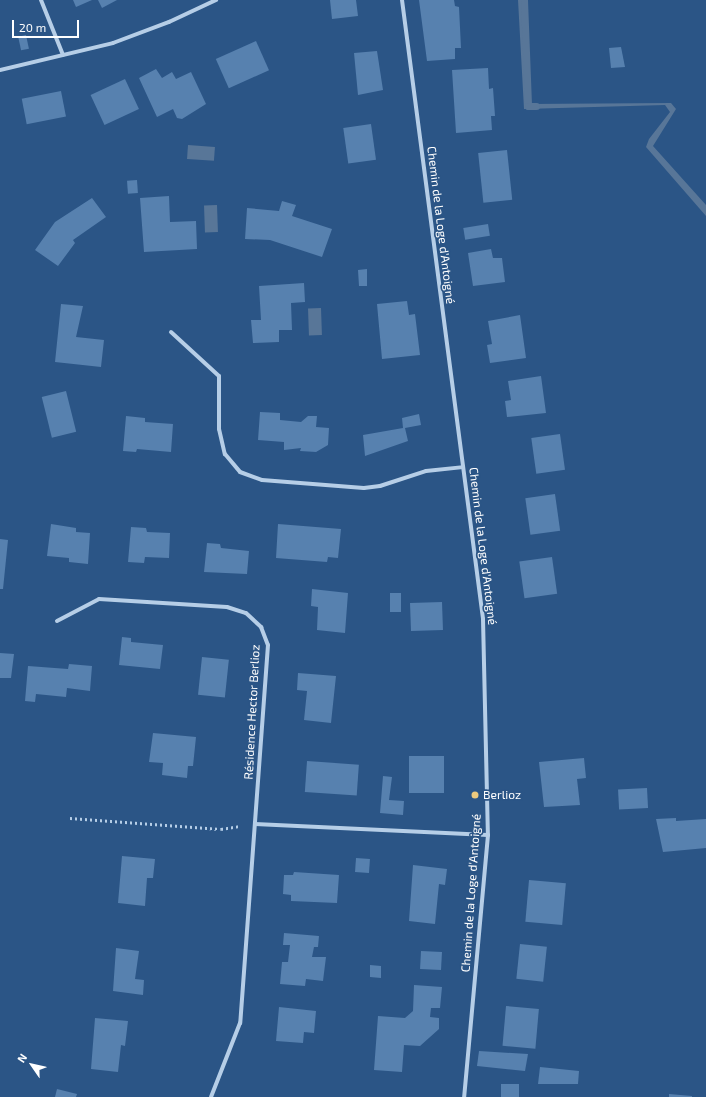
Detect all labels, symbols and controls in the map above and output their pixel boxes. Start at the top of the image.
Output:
scale bar [14,12,81,38]
text: 20 m [19,20,46,34]
street label: Chemin de la Loge d'Antoigné [424,145,458,305]
street label: Chemin de la Loge d'Antoigné [466,466,500,626]
street label: Résidence Hector Berlioz [241,644,263,780]
place label: Berlioz [483,788,521,802]
marker: Berlioz [470,790,480,800]
street label: Chemin de la Loge d'Antoigné [458,813,484,973]
north arrow [12,1045,52,1085]
text: N [14,1051,29,1065]

